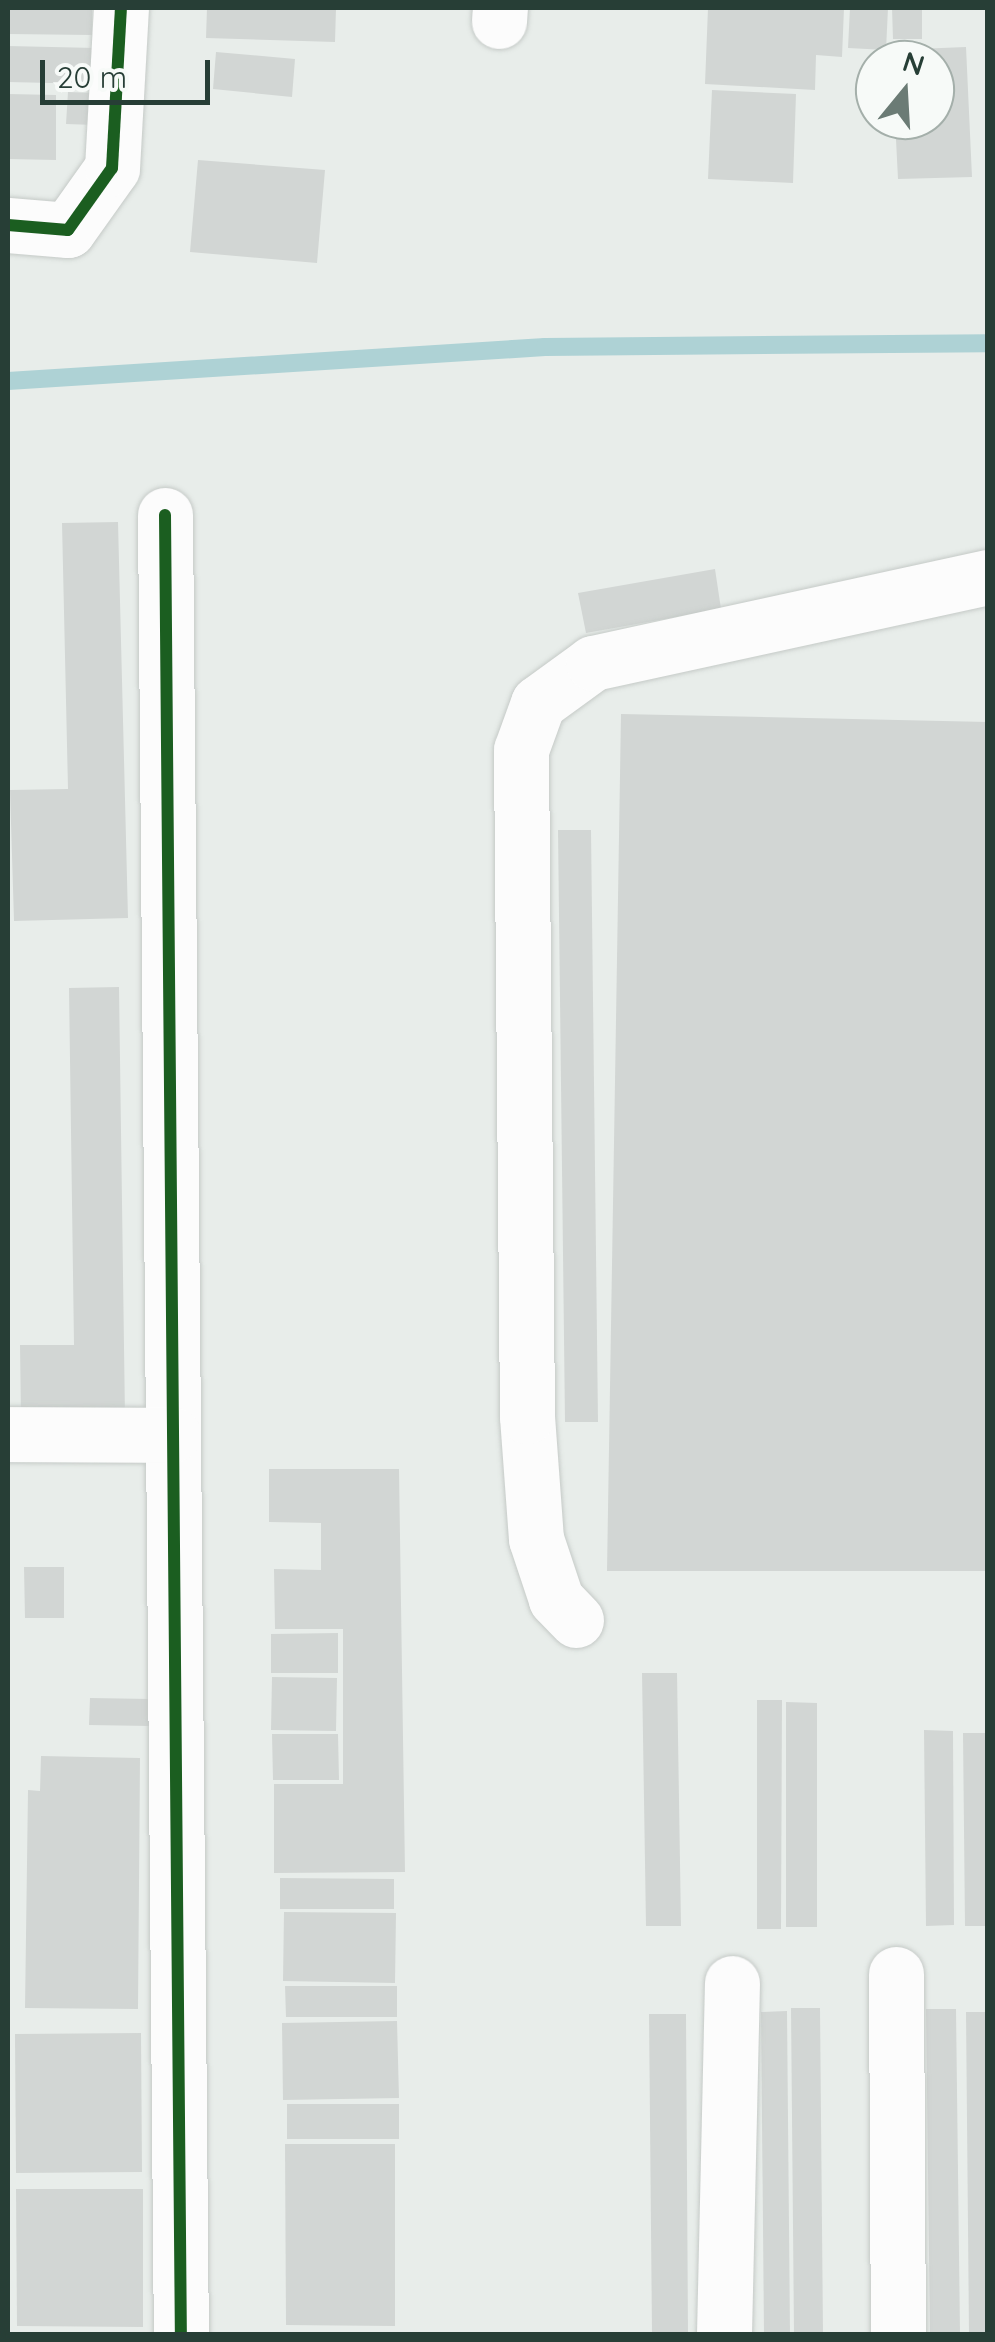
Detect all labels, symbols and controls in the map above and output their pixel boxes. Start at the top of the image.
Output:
scale bar [45,40,215,102]
north arrow [855,40,955,140]
text: N [899,43,929,83]
text: 20 m [57,58,127,96]

